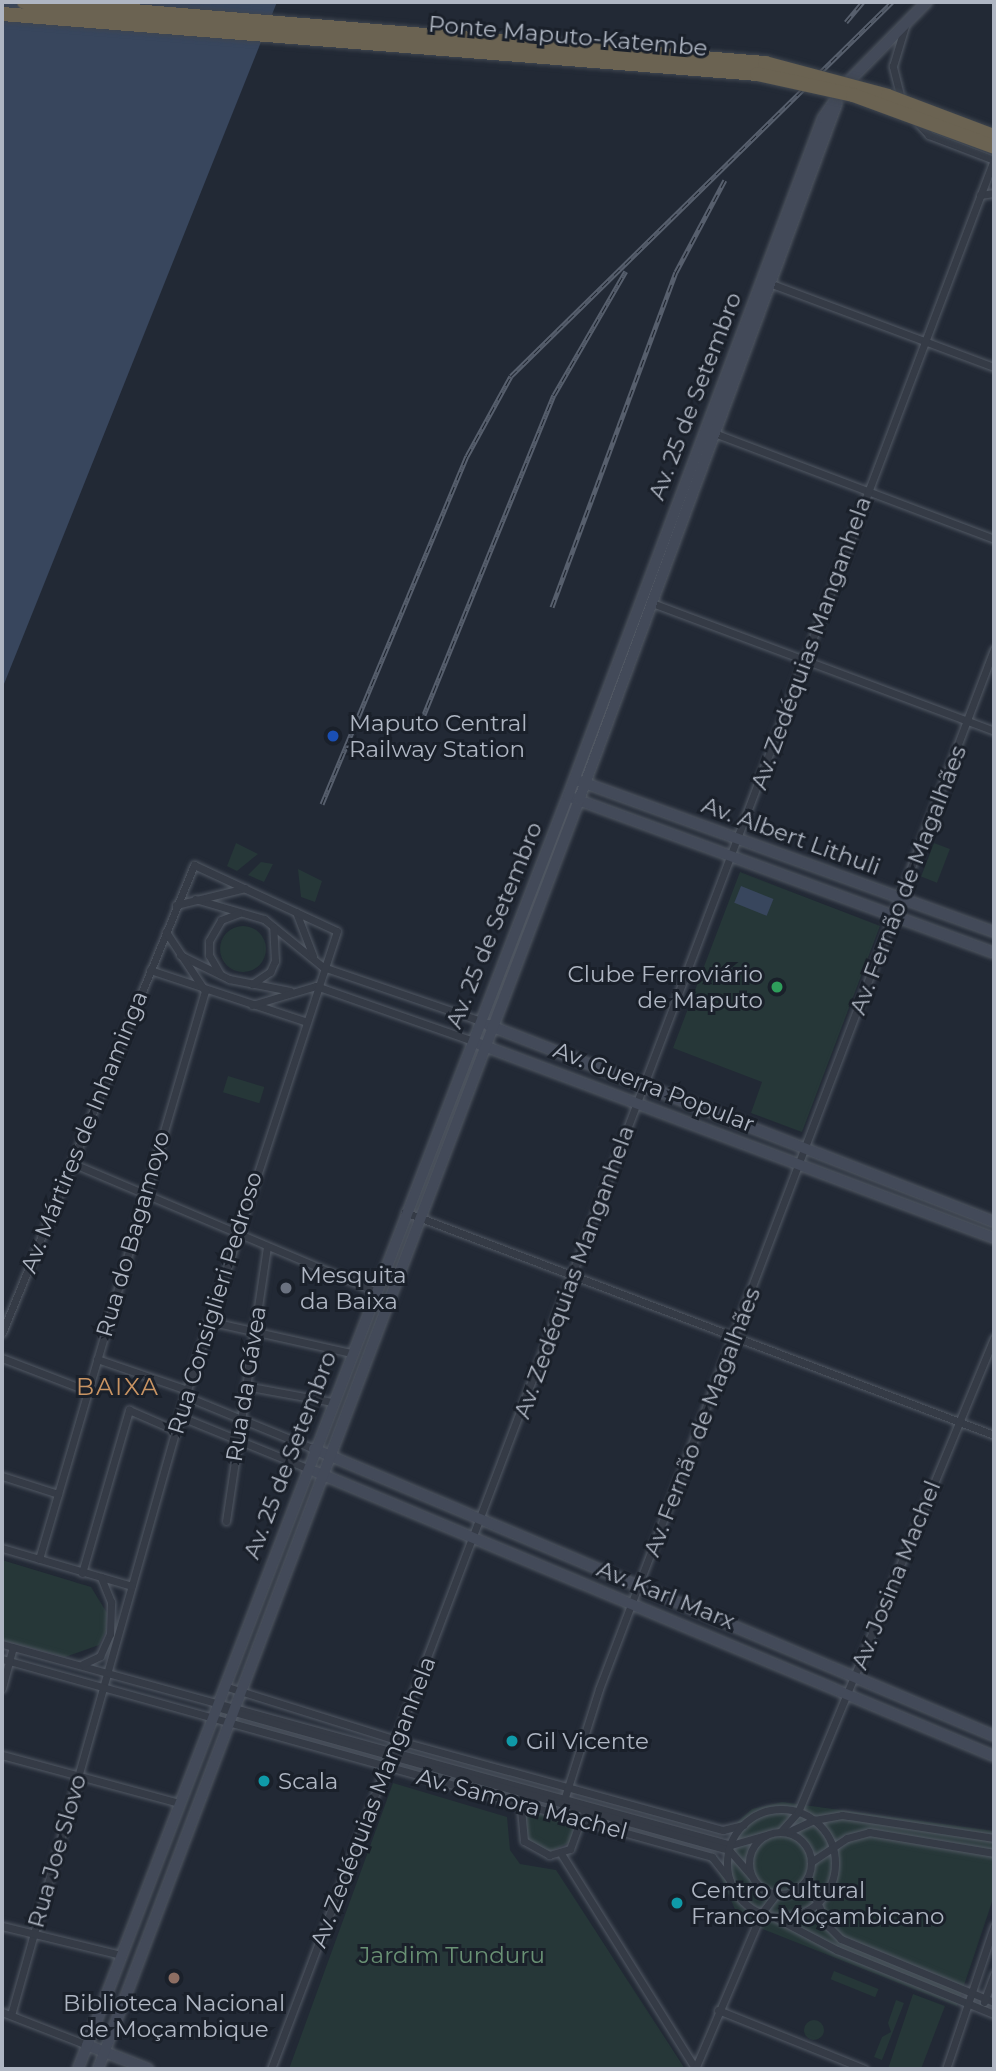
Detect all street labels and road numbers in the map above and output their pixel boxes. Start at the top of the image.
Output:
street label: Ponte Maputo-Katembe [427,10,709,62]
street label: Av. 25 de Setembro [643,288,747,504]
street label: Av. Zedéquias Manganhela [745,493,877,793]
street label: Av. Fernão de Magalhães [844,742,972,1018]
street label: Av. Albert Lithuli [698,791,884,881]
street label: Av. 25 de Setembro [440,818,548,1032]
street label: Av. Mártires de Inhaminga [15,987,153,1277]
street label: Av. Guerra Popular [550,1036,758,1138]
street label: Av. Zedéquias Manganhela [508,1122,640,1422]
street label: Rua do Bagamoyo [90,1128,176,1340]
street label: Rua Consiglieri Pedroso [162,1169,268,1437]
street label: Av. Fernão de Magalhães [638,1284,766,1560]
street label: Rua da Gávea [220,1304,272,1464]
street label: Av. 25 de Setembro [238,1347,342,1563]
street label: Av. Josina Machel [846,1477,946,1673]
street label: Av. Karl Marx [593,1555,739,1635]
street label: Av. Zedéquias Manganhela [305,1652,441,1952]
street label: Av. Samora Machel [414,1763,630,1845]
street label: Rua Joe Slovo [22,1771,92,1931]

